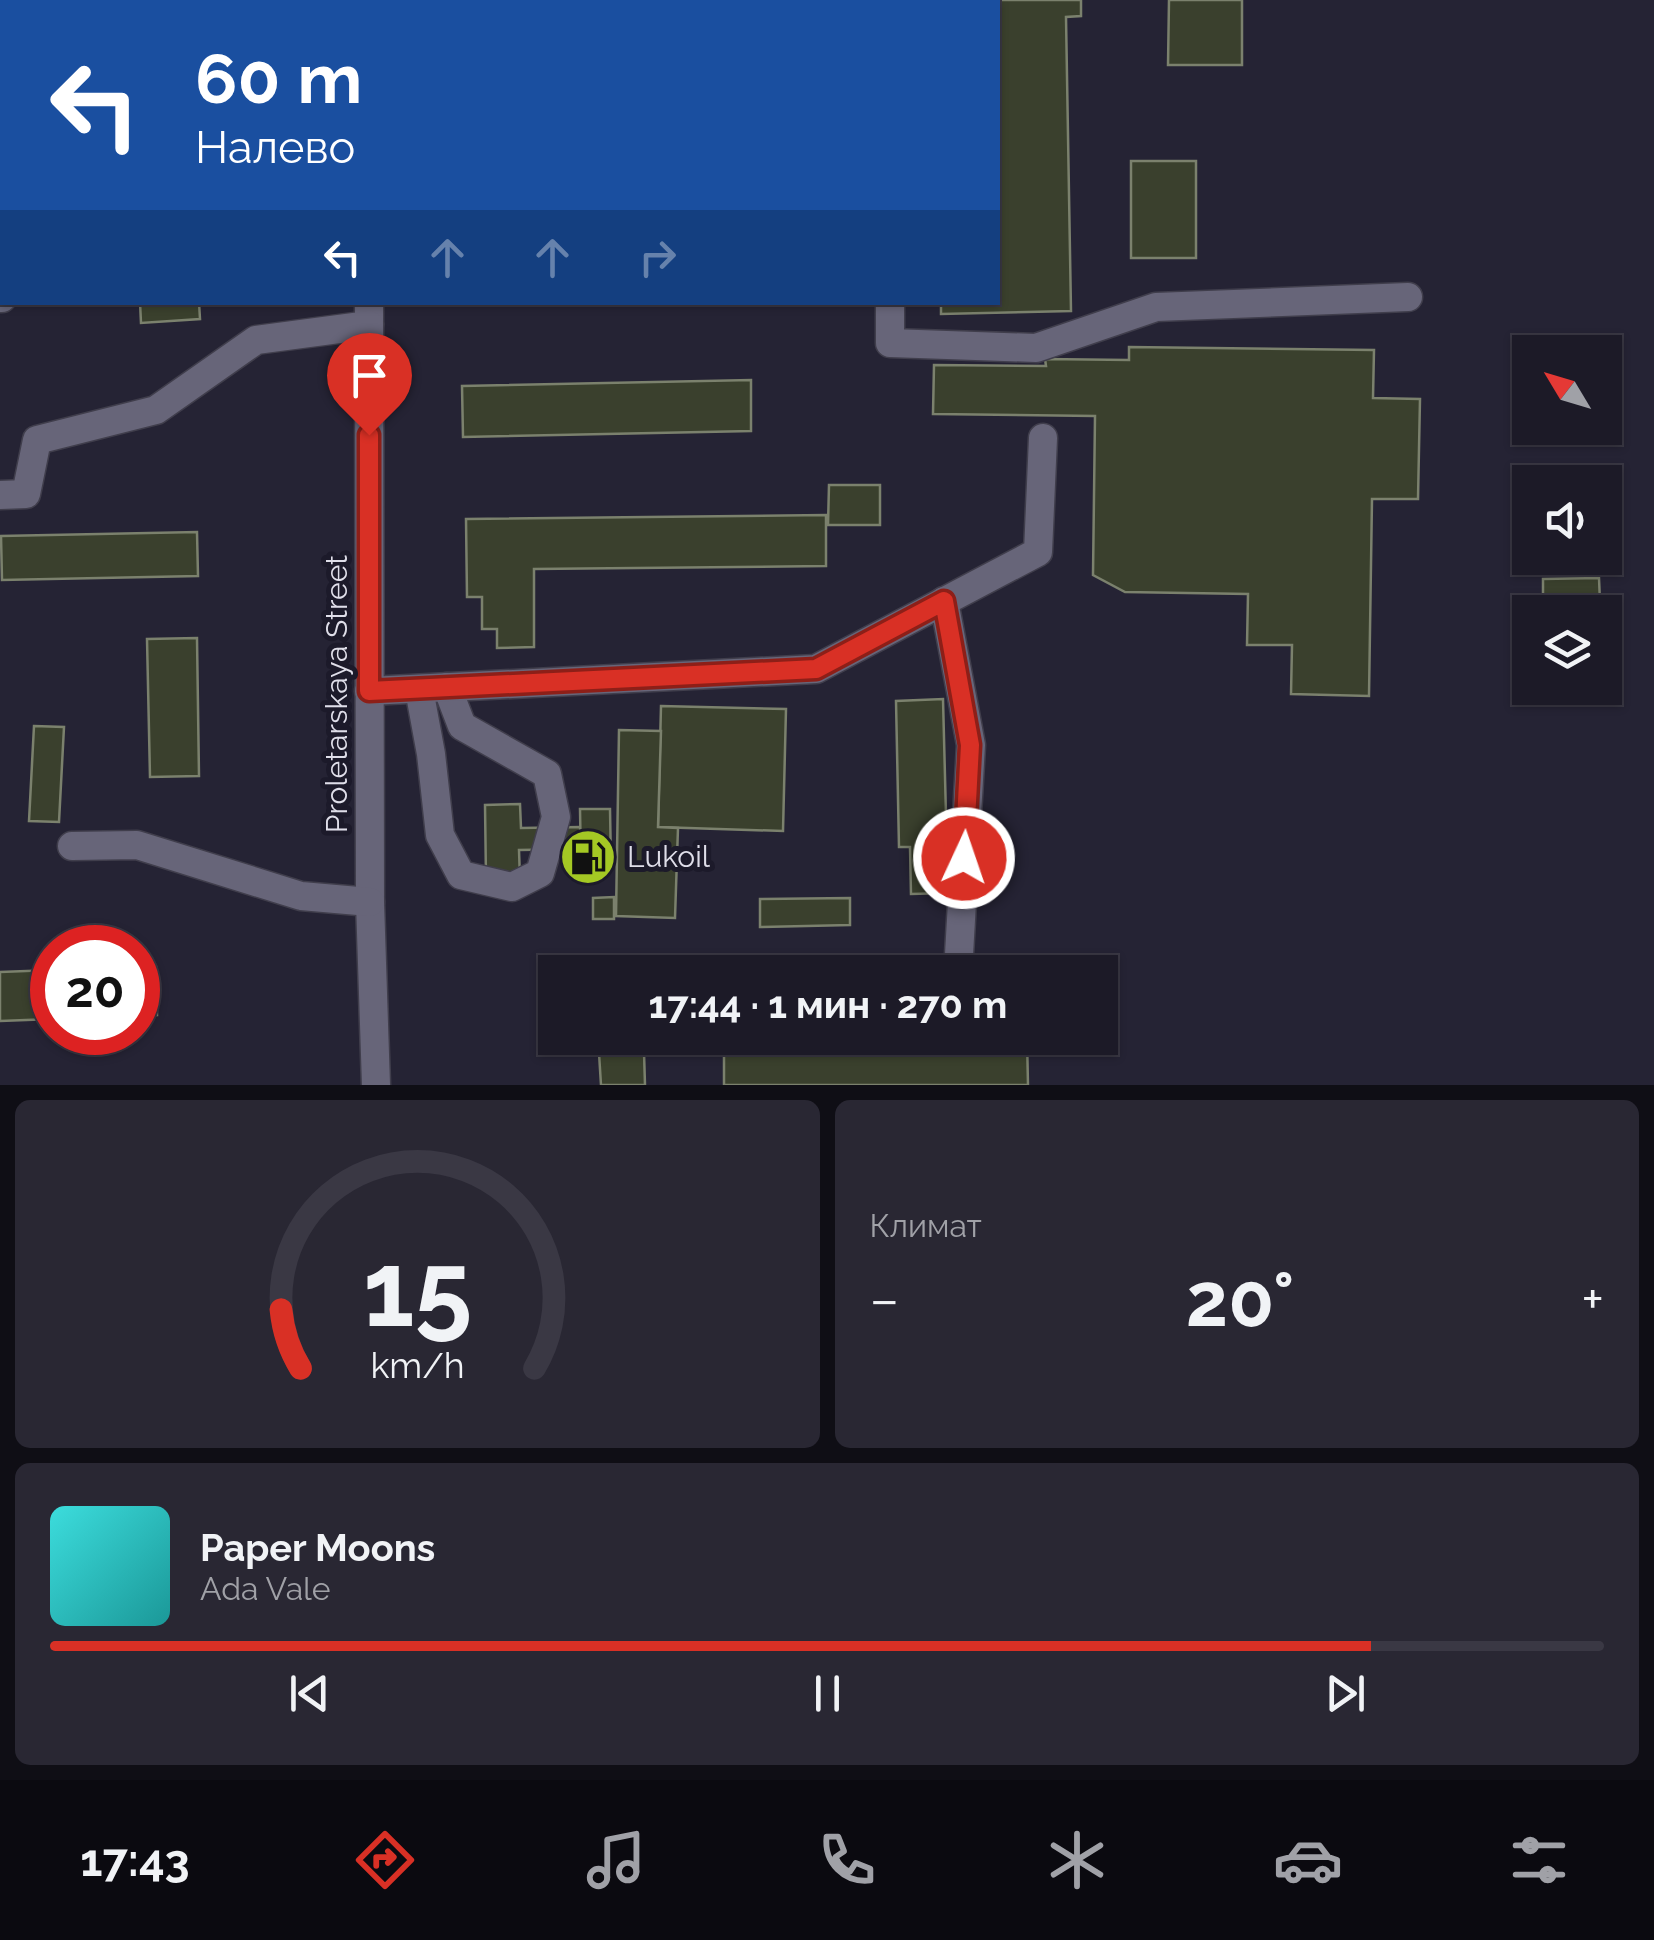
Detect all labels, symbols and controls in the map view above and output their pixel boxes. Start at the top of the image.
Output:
text: 60 m [195,37,362,119]
icon: left [30,40,160,170]
text: Налево [195,121,355,174]
icon: left [315,230,370,285]
icon: ahead [420,230,475,285]
icon: ahead [525,230,580,285]
icon: right [630,230,685,285]
pin [327,333,412,436]
north arrow [1512,335,1622,445]
map controls [1512,335,1622,705]
icon: arrive [342,348,397,403]
button: sound [1512,465,1622,575]
street label: Proletarskaya Street [319,555,354,833]
button: layers [1512,595,1622,705]
position arrow [912,806,1016,910]
fuel station icon: Lukoil [558,827,618,887]
place label: Lukoil [627,839,711,874]
speed limit sign: 20 [30,925,160,1055]
text: 17:44 · 1 мин · 270 m [649,982,1007,1027]
text: Климат [870,1207,982,1244]
text: 15 [363,1228,472,1350]
text: 20° [1186,1255,1294,1344]
text: − [870,1267,899,1332]
text: + [1581,1267,1604,1332]
text: km/h [370,1344,464,1386]
text: Paper Moons [200,1525,435,1570]
text: Ada Vale [200,1570,331,1607]
icon: previous [282,1666,337,1721]
icon: pause [800,1666,855,1721]
icon: next [1318,1666,1373,1721]
icon: directions [350,1825,420,1895]
icon: music [581,1825,651,1895]
icon: phone [812,1825,882,1895]
icon: climate [1042,1825,1112,1895]
icon: car [1273,1825,1343,1895]
icon: filters [1504,1825,1574,1895]
text: 17:43 [80,1834,190,1887]

